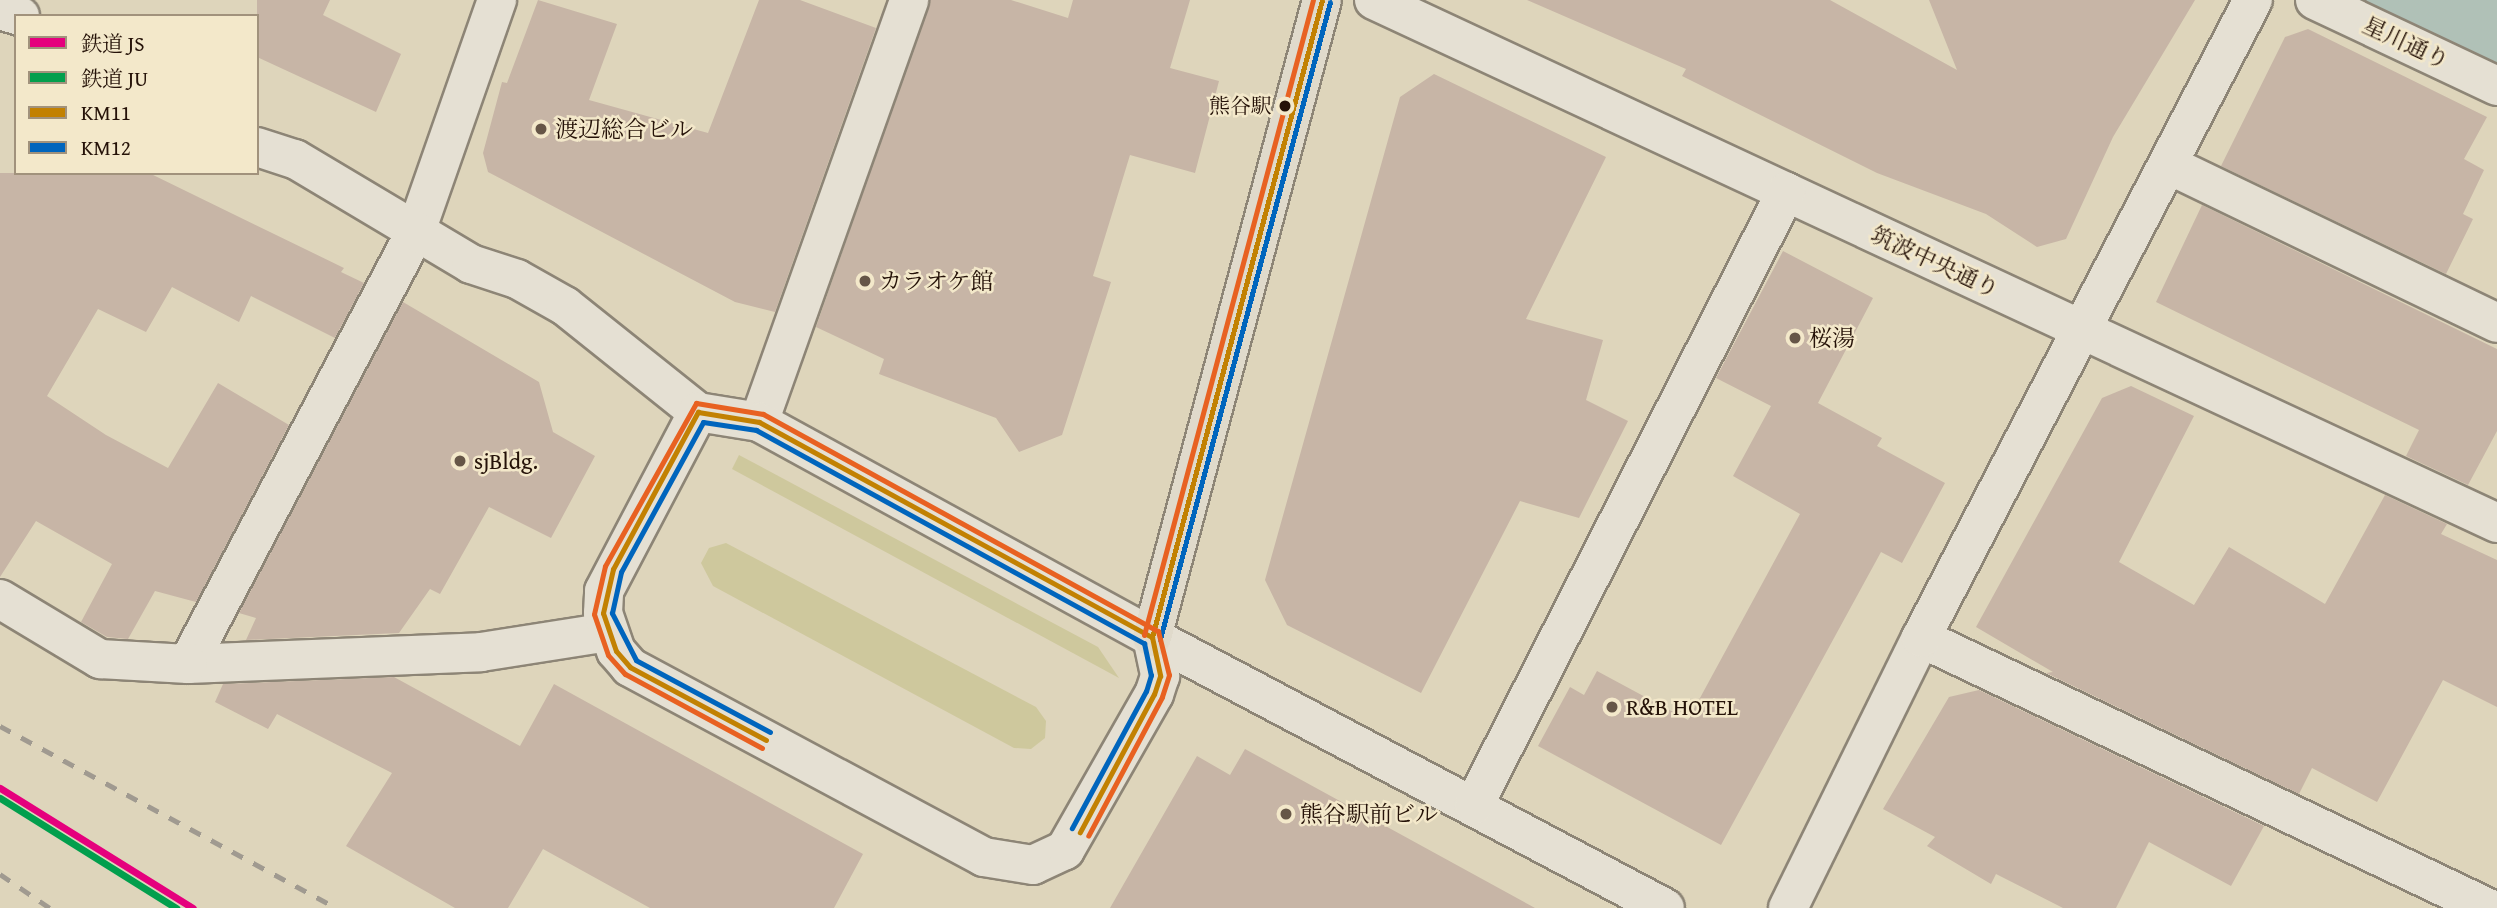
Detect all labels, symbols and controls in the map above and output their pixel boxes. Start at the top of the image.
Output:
street label: 星川通り [2358,11,2454,75]
legend [14,14,259,175]
text: 鉄道 JS [81,28,145,59]
text: 鉄道 JU [81,63,148,94]
place label: 熊谷駅 [1209,93,1272,119]
text: KM11 [81,97,131,128]
marker: 熊谷駅 [1278,99,1292,113]
place label: 渡辺総合ビル [555,115,693,143]
marker: 渡辺総合ビル [533,121,549,137]
text: KM12 [81,132,131,163]
street label: 筑波中央通り [1867,220,2003,304]
place label: カラオケ館 [879,267,994,295]
marker: カラオケ館 [857,273,873,289]
place label: 桜湯 [1809,324,1855,352]
marker: 桜湯 [1787,330,1803,346]
place label: sjBldg. [474,447,538,475]
marker: sjBldg. [452,453,468,469]
place label: R&B HOTEL [1626,693,1738,721]
marker: R&B HOTEL [1604,699,1620,715]
place label: 熊谷駅前ビル [1300,800,1438,828]
marker: 熊谷駅前ビル [1278,806,1294,822]

